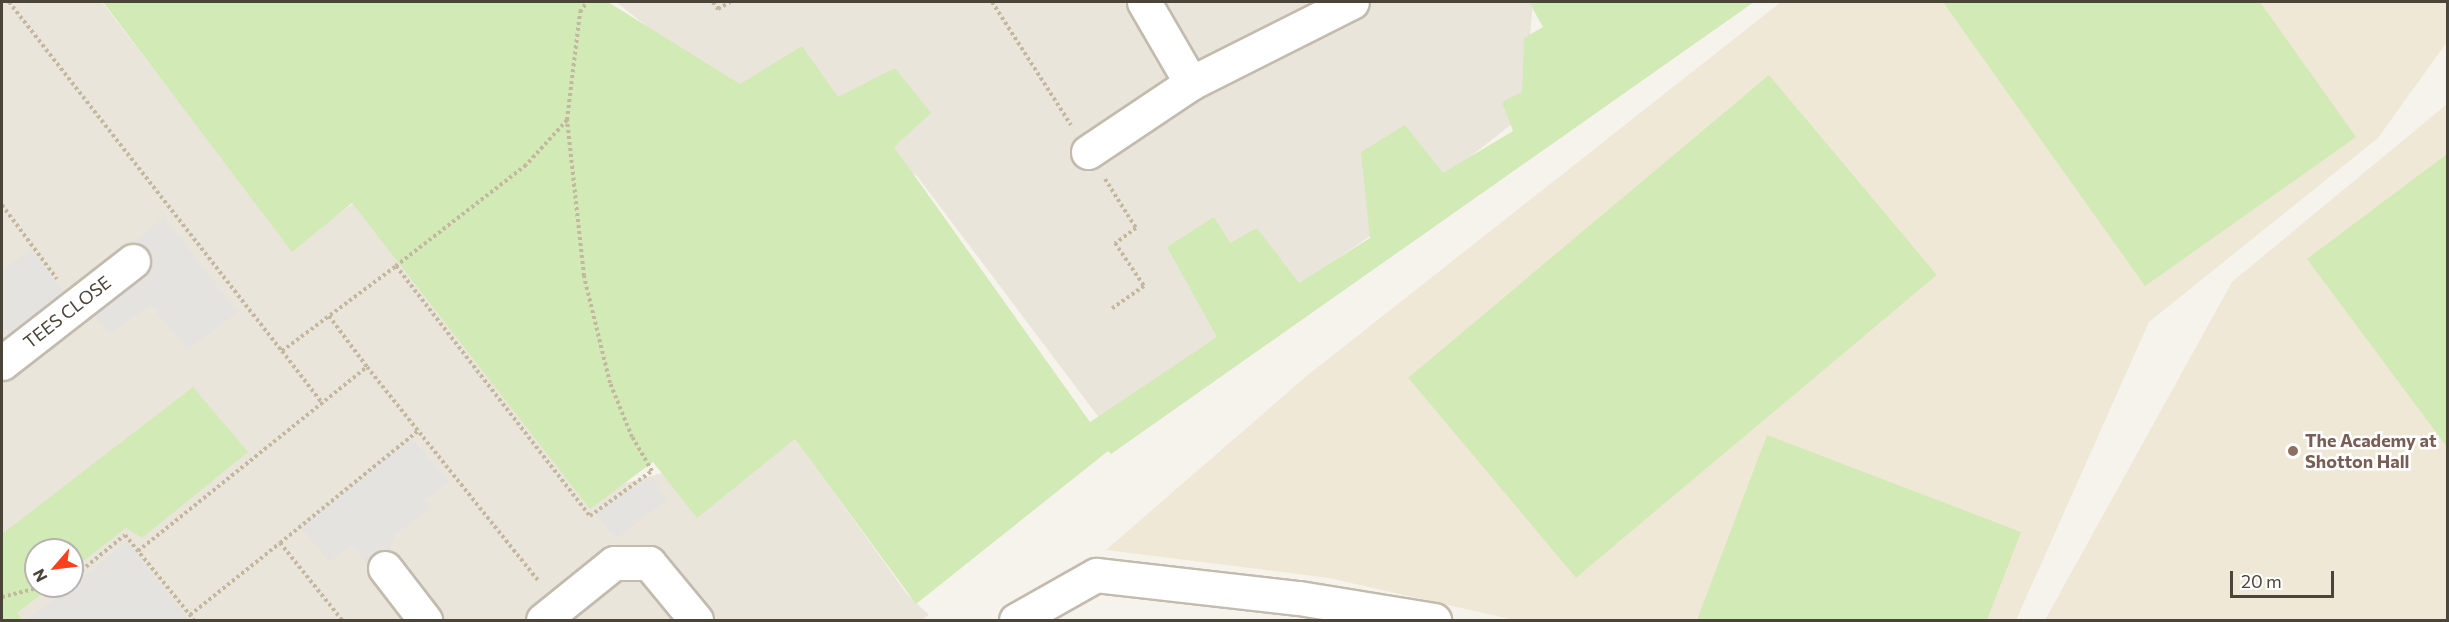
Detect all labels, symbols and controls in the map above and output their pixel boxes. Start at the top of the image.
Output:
street label: TEES CLOSE [19,271,115,353]
place label: The Academy at Shotton Hall [2305,430,2437,472]
marker: The Academy at Shotton Hall [2286,444,2300,458]
north arrow [24,538,84,598]
scale bar [2233,559,2336,597]
text: N [28,566,51,586]
text: 20 m [2241,570,2282,592]

